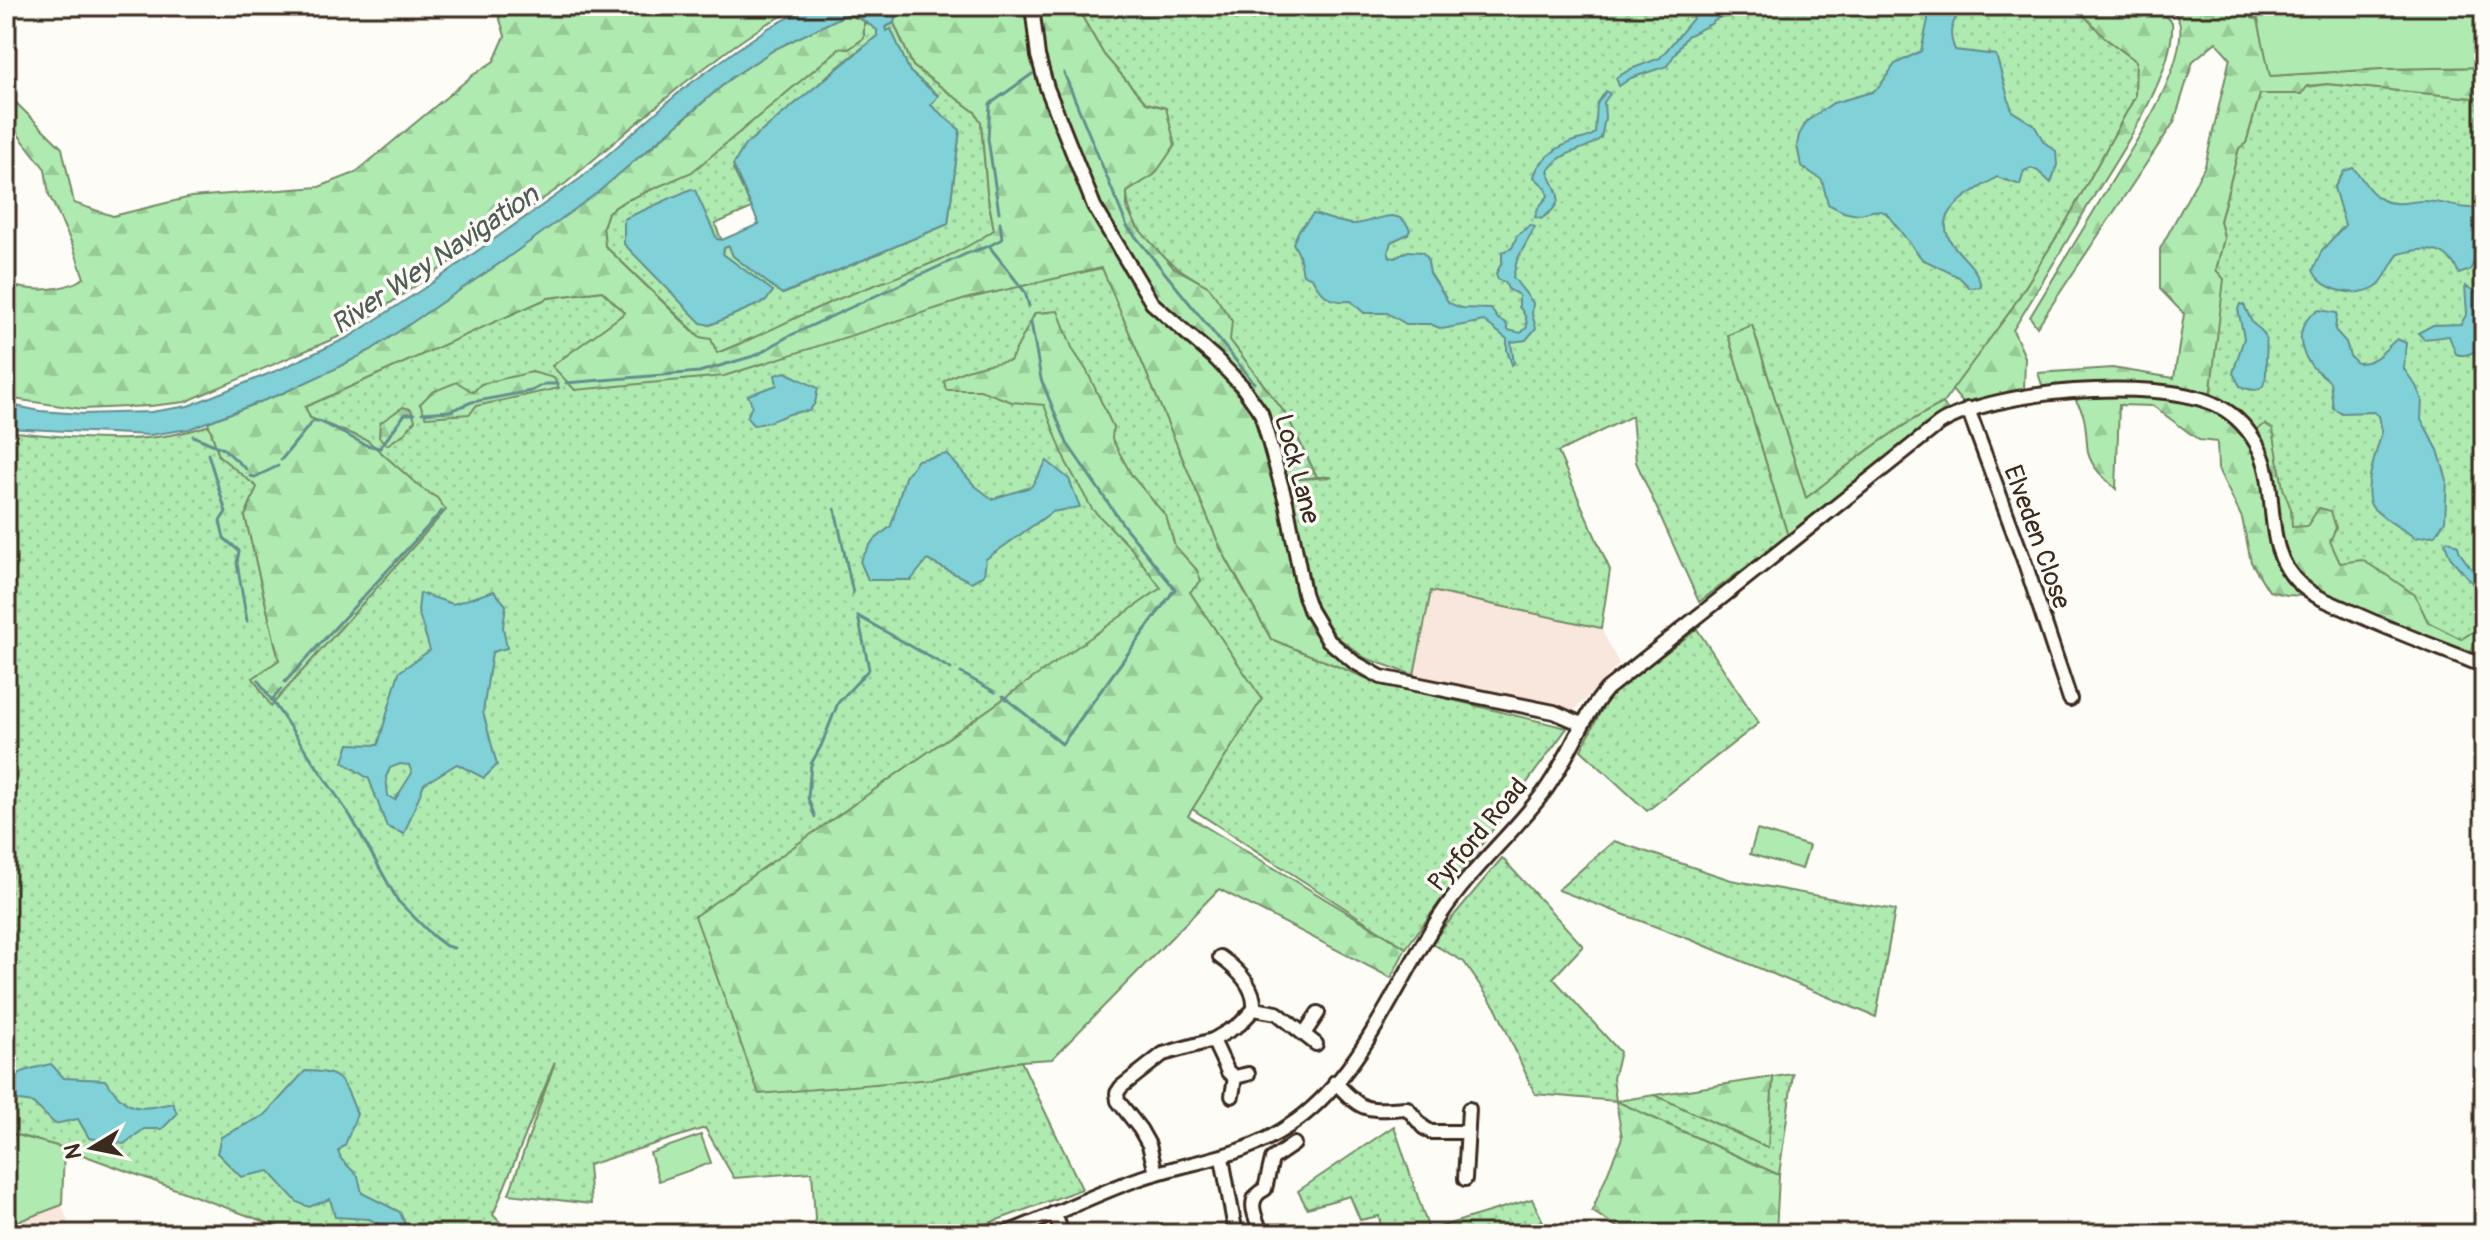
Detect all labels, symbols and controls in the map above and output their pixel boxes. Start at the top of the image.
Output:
water label: River Wey Navigation [325,177,546,342]
street label: Lock Lane [1267,411,1327,527]
street label: Elveden Close [1996,461,2078,613]
street label: Pyrford Road [1421,772,1535,898]
north arrow [52,1108,132,1188]
text: N [58,1141,88,1161]

